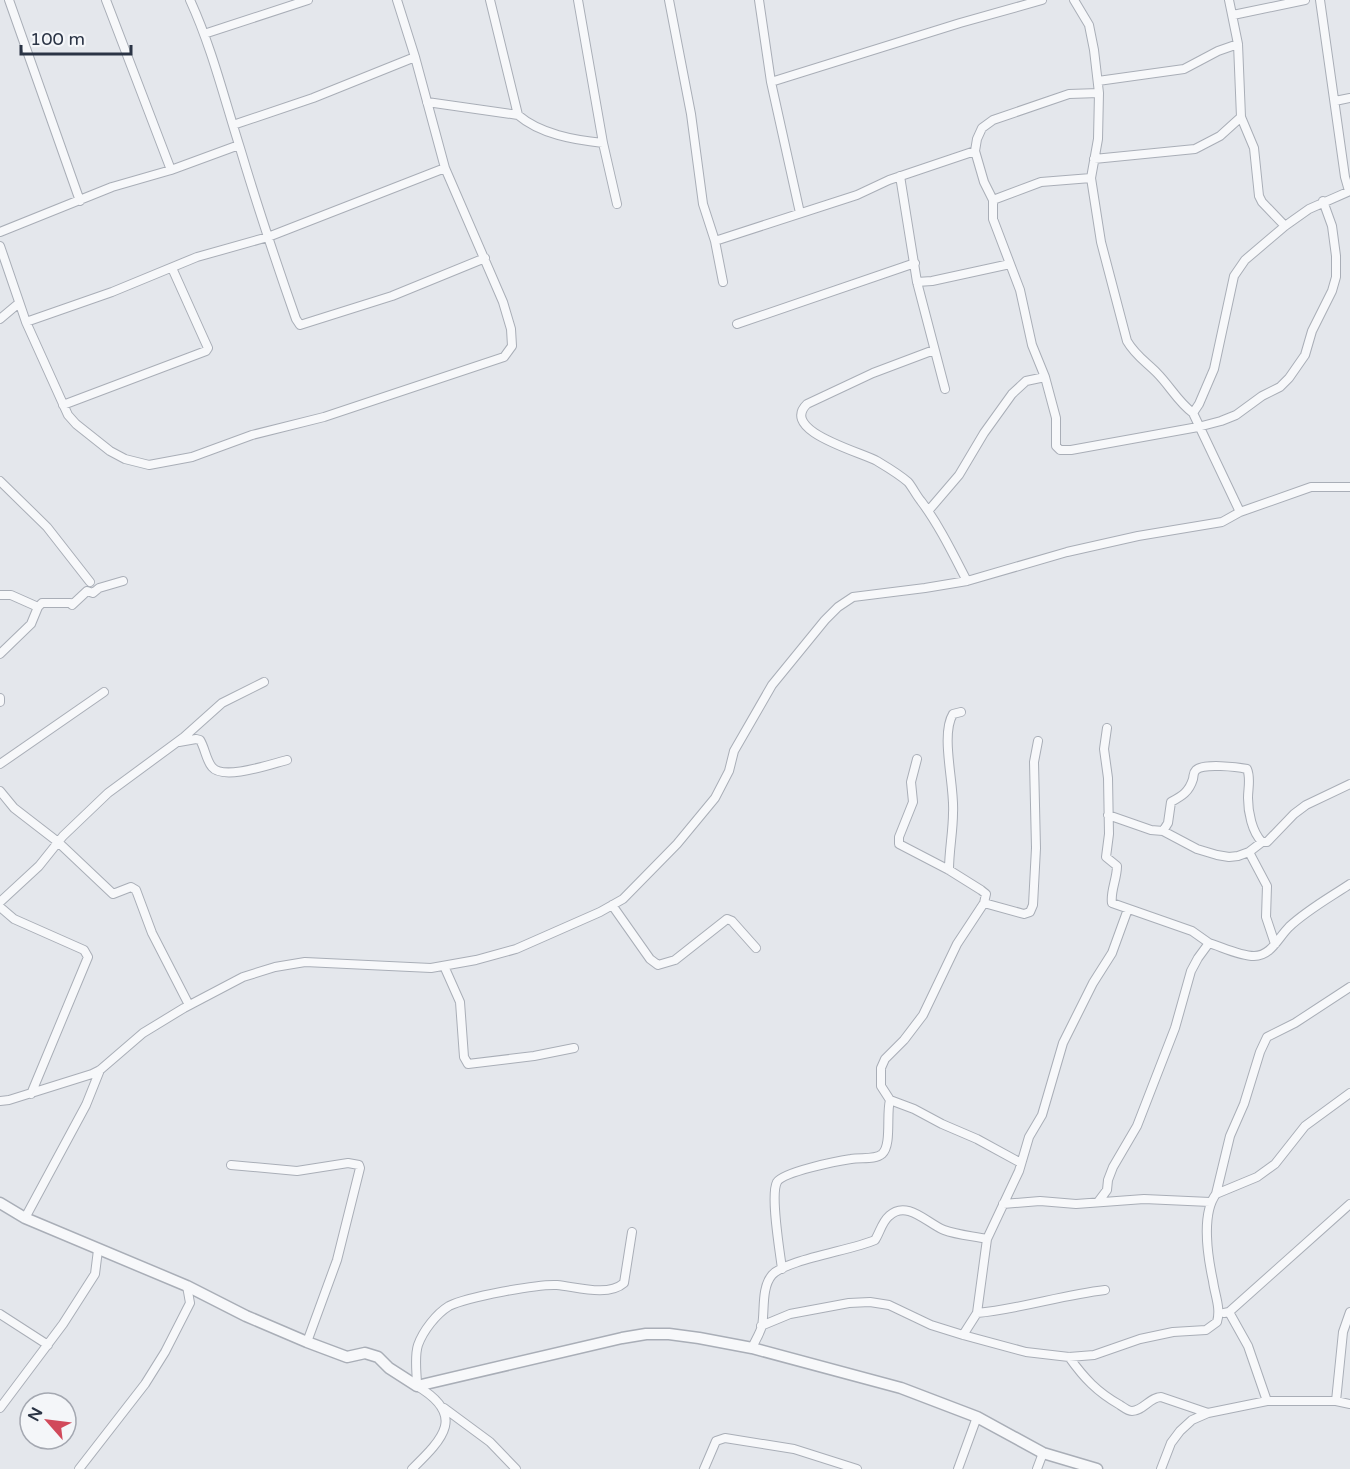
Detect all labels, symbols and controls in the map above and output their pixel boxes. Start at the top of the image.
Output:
scale bar [21,18,130,56]
text: 100 m [30,28,85,50]
north arrow [18,1391,78,1451]
text: N [24,1404,47,1425]

